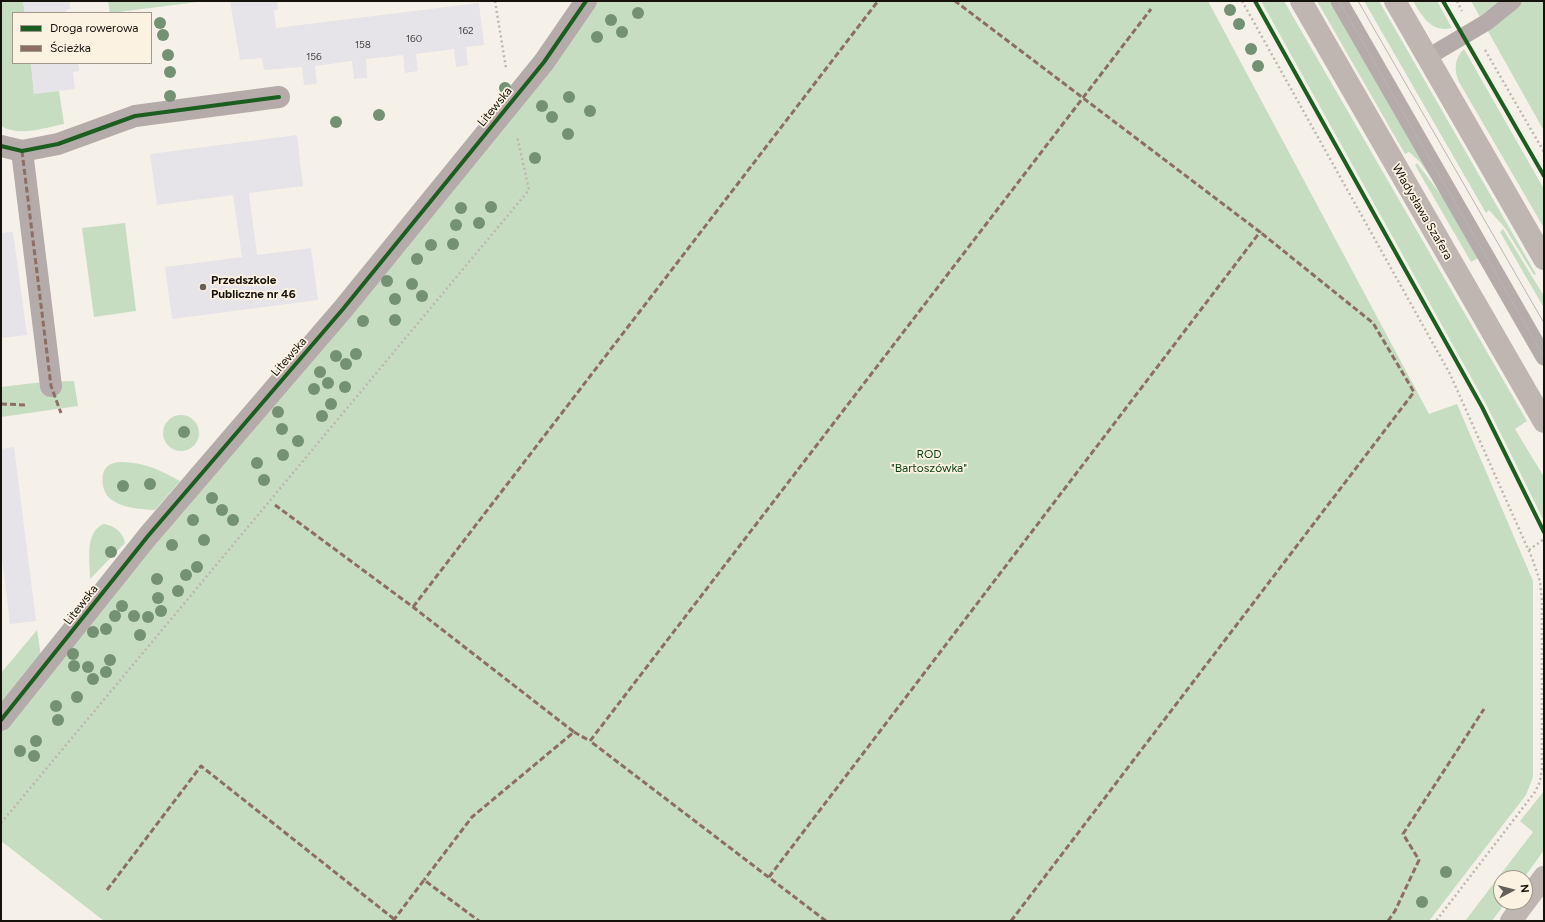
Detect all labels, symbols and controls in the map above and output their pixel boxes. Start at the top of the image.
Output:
legend [12,12,152,64]
text: Droga rowerowa [50,21,138,35]
house number: 162 [458,25,474,37]
house number: 160 [406,33,422,45]
house number: 158 [355,39,371,51]
text: Ścieżka [50,41,91,55]
house number: 156 [306,51,322,63]
street label: Litewska [475,84,515,130]
street label: Władysława Szafera [1389,162,1455,262]
place label: Przedszkole Publiczne nr 46 [211,273,296,301]
marker: Przedszkole Publiczne nr 46 [198,282,208,292]
street label: Litewska [268,335,310,379]
park label: ROD "Bartoszówka" [891,447,967,475]
street label: Litewska [61,582,101,628]
north arrow [1493,870,1533,910]
text: N [1517,884,1531,894]

